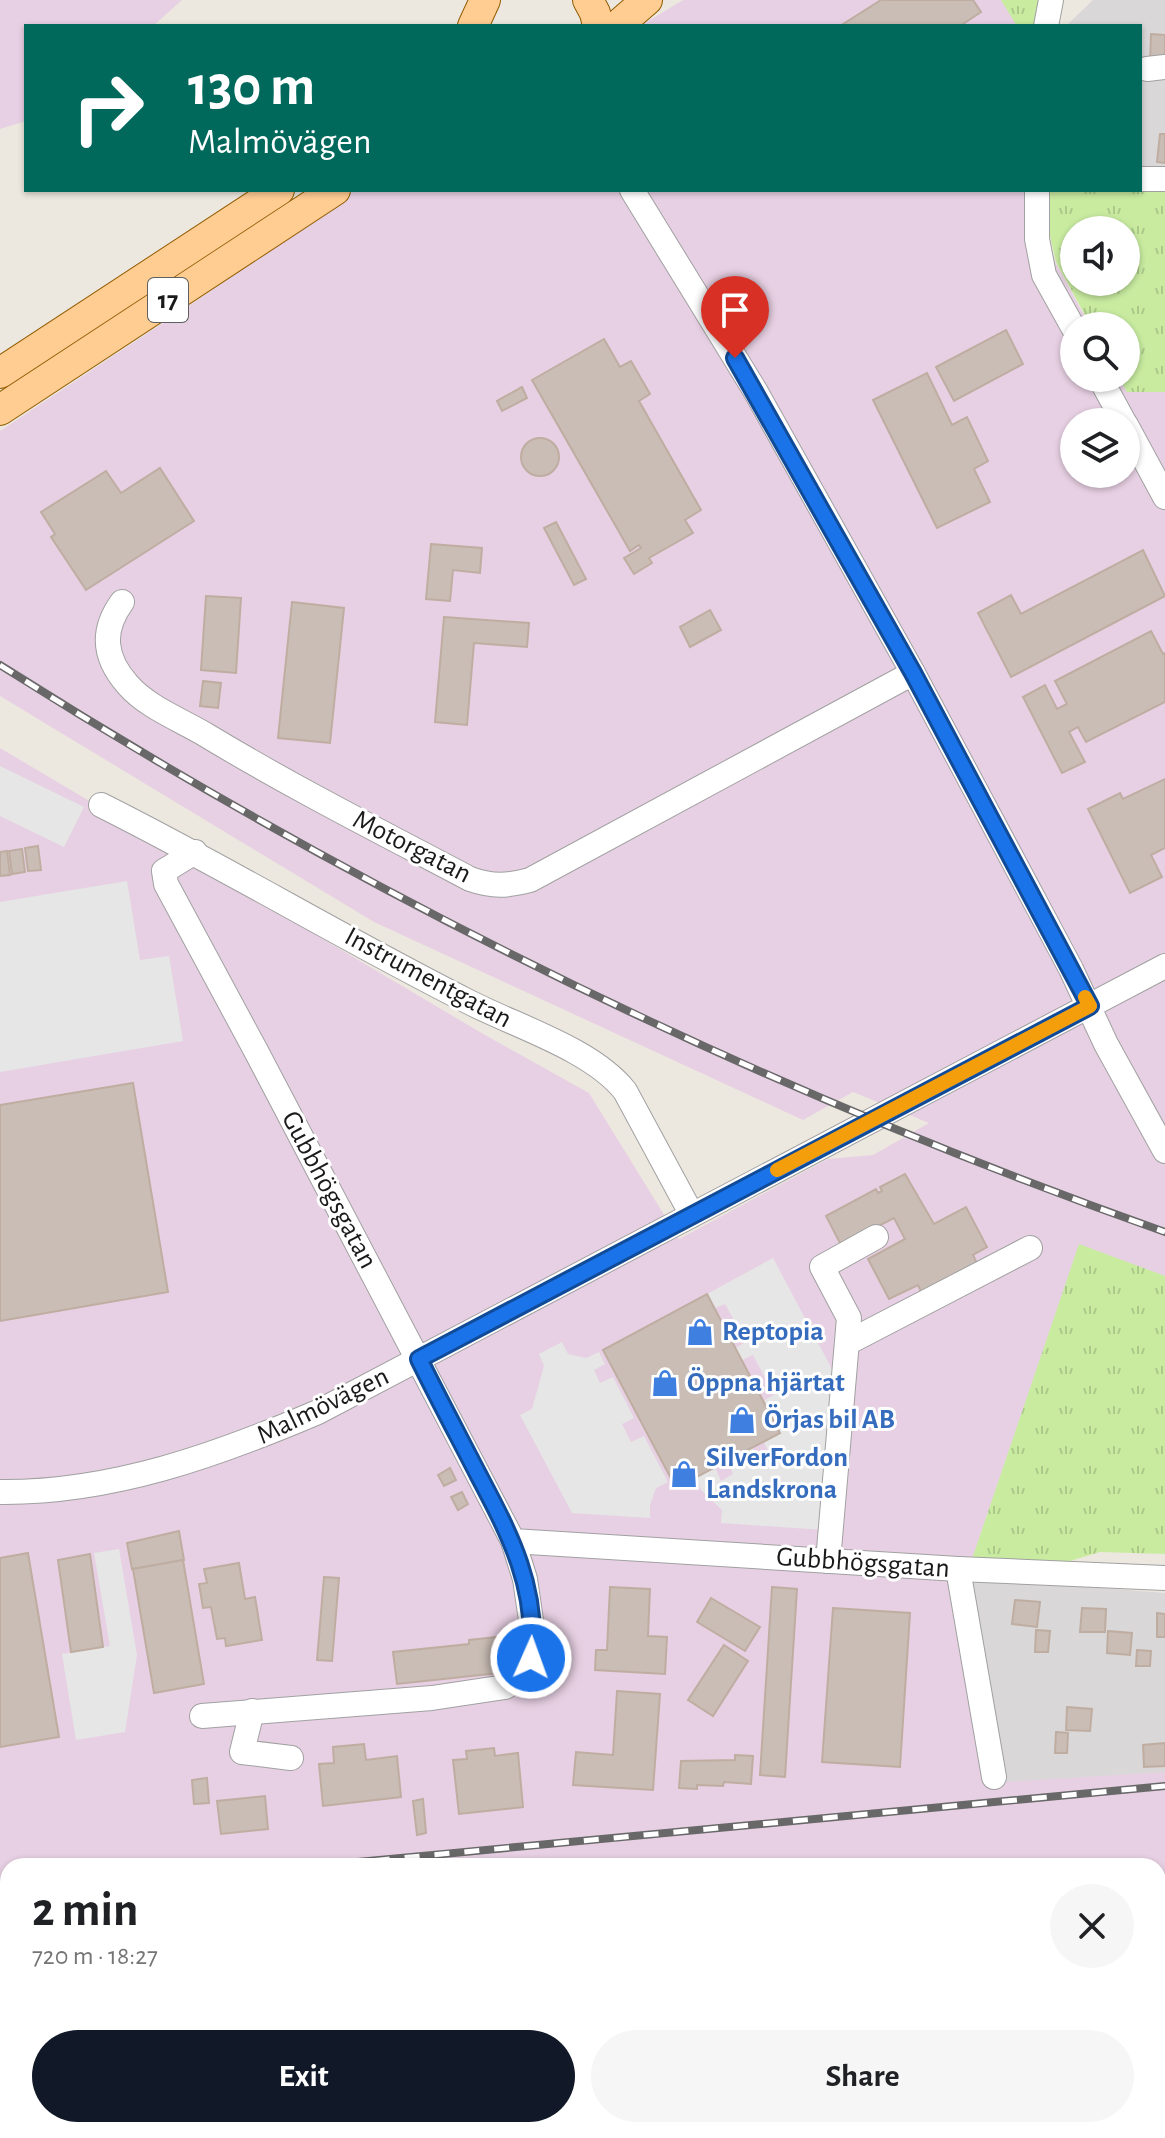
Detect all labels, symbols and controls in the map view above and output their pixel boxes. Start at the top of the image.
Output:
icon: right [56,56,160,160]
text: 130 m [188,59,315,115]
text: Malmövägen [188,124,372,160]
map controls [1060,216,1140,488]
button: sound [1060,216,1140,296]
pin [701,276,769,358]
road number: 17 [148,278,188,322]
icon: arrive [713,288,757,332]
button: search [1060,312,1140,392]
button: layers [1060,408,1140,488]
street label: Motorgatan [348,805,476,889]
street label: Instrumentgatan [340,922,516,1034]
street label: Gubbhögsgatan [276,1107,382,1273]
shop icon: Reptopia [685,1317,715,1347]
place label: Reptopia [722,1318,824,1346]
street label: Malmövägen [253,1362,393,1450]
place label: Öppna hjärtat [687,1367,845,1397]
shop icon: Öppna hjärtat [650,1368,680,1398]
place label: Örjas bil AB [764,1404,895,1434]
shop icon: Örjas bil AB [727,1405,757,1435]
place label: SilverFordon Landskrona [706,1444,848,1504]
shop icon: SilverFordon Landskrona [669,1459,699,1489]
street label: Gubbhögsgatan [775,1543,951,1583]
position arrow [489,1616,573,1700]
button: close [1050,1884,1134,1968]
text: 2 min [32,1887,139,1935]
text: 720 m · 18:27 [32,1943,158,1969]
button: Exit [32,2030,575,2122]
button: Share [591,2030,1134,2122]

